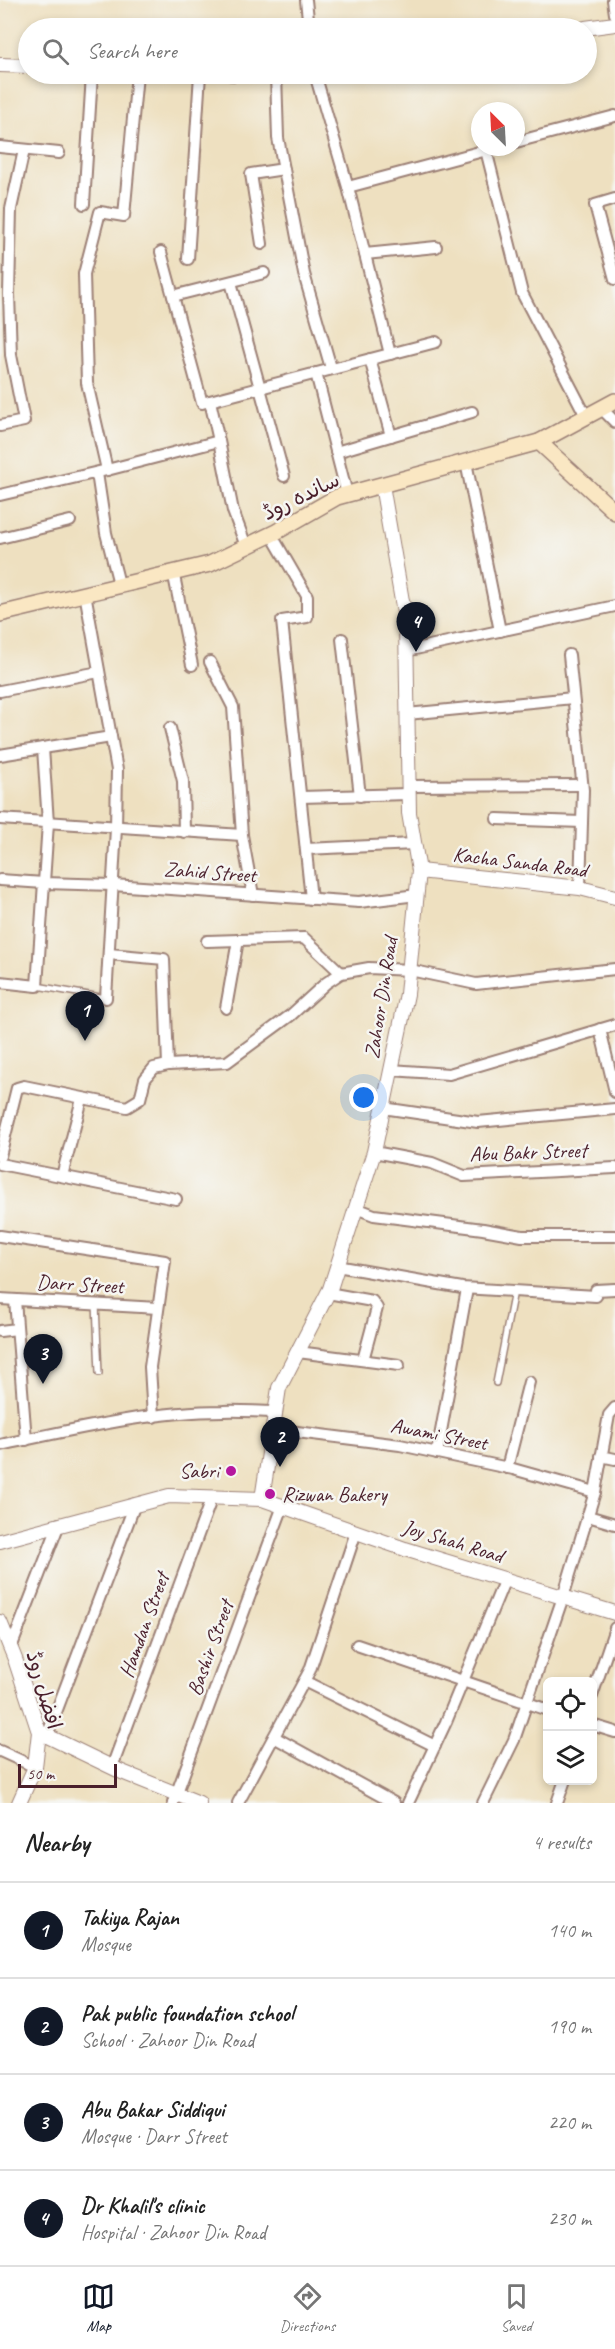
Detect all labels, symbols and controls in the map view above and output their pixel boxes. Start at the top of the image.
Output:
search box [18,18,597,84]
icon: search [39,35,72,68]
text: Search here [87,37,177,65]
north arrow [471,102,525,156]
street label: ساندہ روڈ [258,466,344,526]
pin: 4 [396,602,436,652]
street label: Kacha Sanda Road [452,841,592,884]
street label: Zahid Street [163,856,259,888]
street label: Zahoor Din Road [359,932,404,1061]
pin: 1 [66,992,104,1041]
your location [349,1083,378,1112]
street label: Abu Bakr Street [469,1137,590,1167]
street label: Darr Street [36,1269,126,1299]
pin: 3 [24,1334,63,1384]
street label: Awami Street [389,1412,491,1456]
pin: 2 [260,1418,300,1467]
place label: Sabri [179,1458,222,1484]
marker: Sabri [224,1464,238,1478]
place label: Rizwan Bakery [282,1481,388,1507]
marker: Rizwan Bakery [263,1487,277,1501]
street label: Joy Shah Road [399,1513,510,1570]
street label: Hamdan Street [113,1566,176,1681]
street label: Bashir Street [181,1594,240,1699]
street label: افضل روڈ [20,1648,68,1732]
map controls [543,1677,597,1785]
button: locate [543,1677,597,1731]
button: layers [543,1731,597,1785]
scale bar [18,1761,117,1788]
text: 50 m [27,1764,54,1784]
text: Nearby [24,1826,89,1859]
text: 4 results [532,1830,591,1855]
text: Takiya Rajan [81,1904,179,1932]
text: 1 [39,1918,48,1943]
text: 140 m [548,1918,591,1943]
text: Mosque [81,1932,131,1957]
text: Pak public foundation school [81,2000,294,2028]
text: 2 [39,2014,48,2039]
text: 190 m [548,2014,591,2039]
text: School · Zahoor Din Road [81,2028,254,2053]
text: Abu Bakar Siddiqui [81,2096,224,2124]
text: 3 [39,2110,48,2135]
text: 220 m [548,2110,591,2135]
text: Mosque · Darr Street [81,2124,227,2149]
text: Dr Khalil's clinic [81,2192,205,2220]
text: 4 [39,2206,48,2231]
text: 230 m [548,2206,591,2231]
text: Hospital · Zahoor Din Road [81,2220,266,2245]
tab: Map [82,2280,115,2336]
tab: Directions [280,2280,335,2336]
tab: Saved [500,2280,533,2336]

